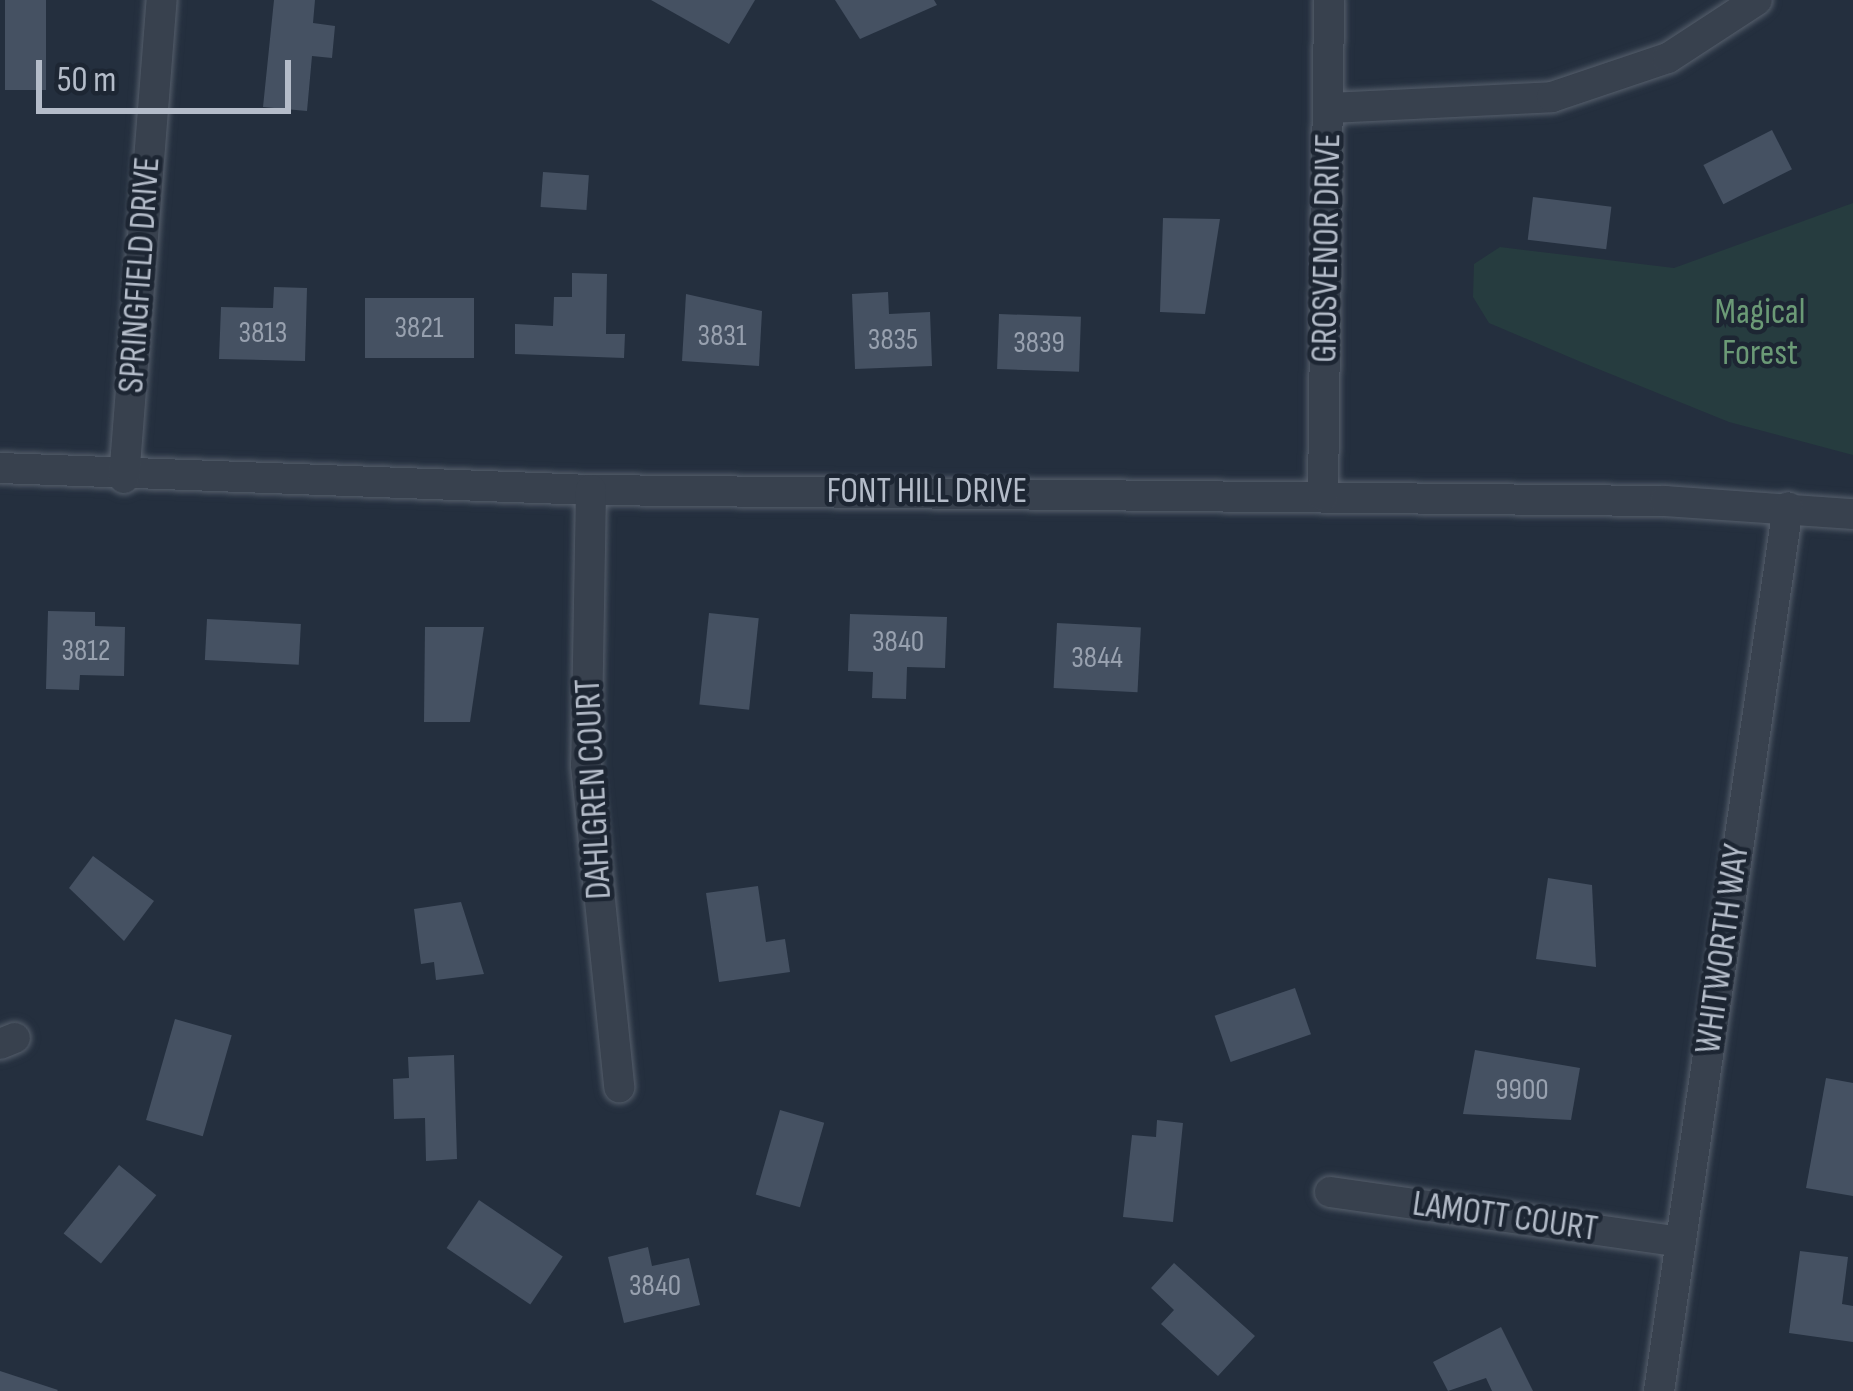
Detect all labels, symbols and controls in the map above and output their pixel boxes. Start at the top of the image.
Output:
scale bar [42,36,297,110]
text: 50 m [57,59,116,102]
street label: GROSVENOR DRIVE [1303,133,1351,363]
street label: SPRINGFIELD DRIVE [110,155,170,395]
park label: Magical Forest [1715,290,1805,375]
house number: 3821 [394,310,444,346]
house number: 3813 [239,315,287,351]
house number: 3831 [698,318,746,354]
house number: 3835 [868,322,918,358]
house number: 3839 [1013,325,1065,361]
street label: FONT HILL DRIVE [827,470,1027,514]
house number: 3840 [872,624,924,660]
house number: 3812 [62,633,110,669]
house number: 3844 [1071,640,1123,676]
street label: DAHLGREN COURT [567,678,621,900]
street label: WHITWORTH WAY [1687,842,1759,1056]
house number: 9900 [1495,1072,1549,1108]
street label: LAMOTT COURT [1410,1183,1600,1251]
house number: 3840 [629,1268,681,1304]

